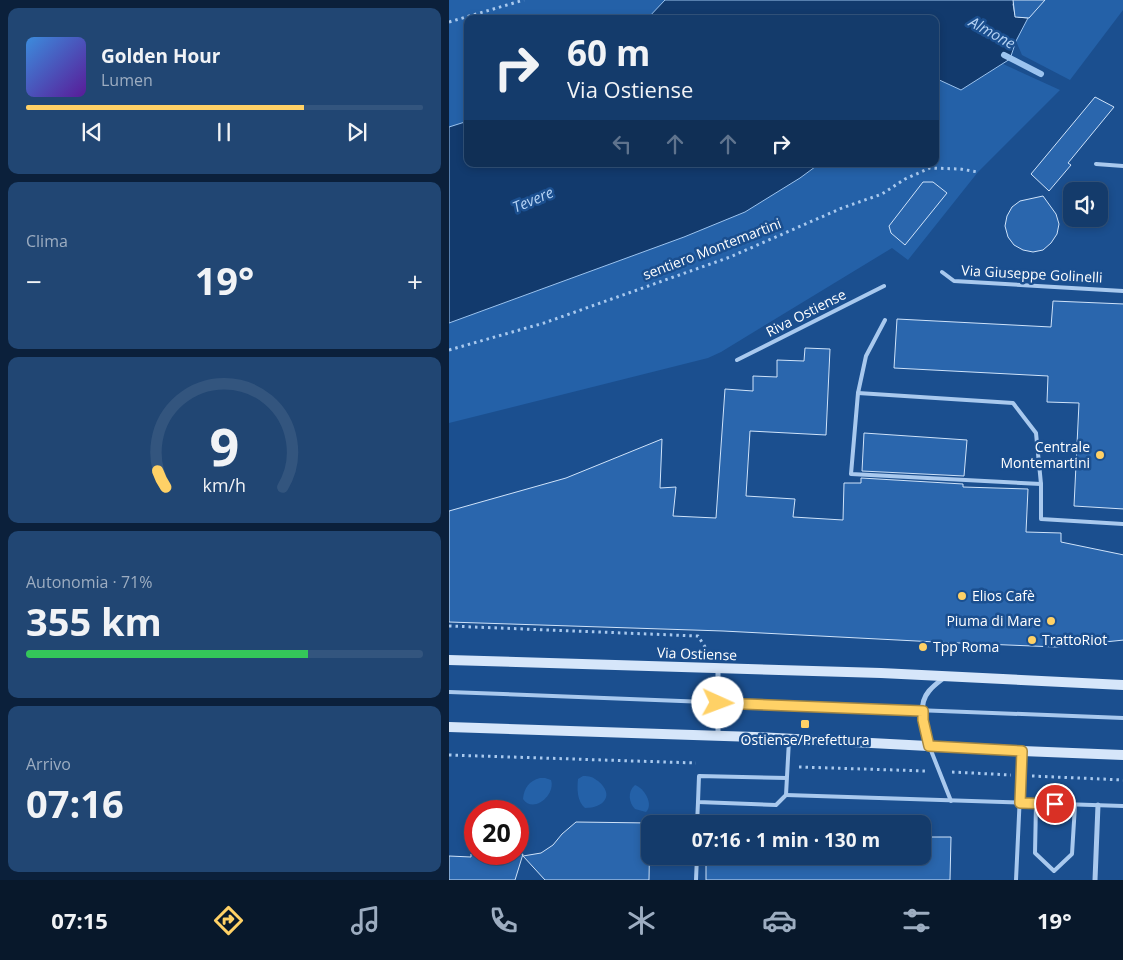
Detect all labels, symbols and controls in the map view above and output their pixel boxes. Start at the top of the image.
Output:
water label: Almone [965,11,1020,53]
text: 60 m [567,29,650,76]
icon: right [484,35,549,100]
text: Golden Hour [101,43,220,69]
text: Lumen [101,69,153,91]
text: Via Ostiense [567,74,693,104]
icon: previous [78,118,106,146]
icon: pause [210,118,238,146]
icon: next [343,118,371,146]
icon: left [608,130,636,158]
icon: ahead [661,130,689,158]
icon: ahead [714,130,742,158]
icon: right [767,130,795,158]
water label: Tevere [509,181,557,217]
map controls [1063,182,1108,227]
button: sound [1063,182,1108,227]
street label: sentiero Montemartini [640,213,784,284]
text: Clima [26,230,68,252]
text: 19° [195,254,254,306]
street label: Via Giuseppe Golinelli [961,260,1103,287]
text: − [26,262,42,300]
text: + [407,262,423,300]
street label: Riva Ostiense [762,284,849,341]
text: 9 [210,410,239,481]
place label: Centrale Montemartini [1000,437,1090,472]
marker: Centrale Montemartini [1094,449,1106,461]
text: km/h [203,473,246,497]
text: Autonomia · 71% [26,571,152,593]
place label: Elios Cafè [972,586,1035,605]
marker: Elios Cafè [956,590,968,602]
text: 355 km [26,595,162,647]
place label: Piuma di Mare [946,611,1041,630]
marker: Piuma di Mare [1045,615,1057,627]
place label: TrattoRiot [1042,630,1107,649]
marker: TrattoRiot [1026,634,1038,646]
place label: Tpp Roma [933,637,999,656]
marker: Tpp Roma [917,641,929,653]
street label: Via Ostiense [657,643,738,664]
position arrow [691,676,743,728]
marker: Ostiense/Prefettura [799,718,811,730]
place label: Ostiense/Prefettura [741,730,869,749]
text: Arrivo [26,753,71,775]
text: 07:16 [26,777,124,829]
pin [1034,783,1076,825]
icon: arrive [1041,790,1069,818]
speed limit sign: 20 [464,800,529,865]
text: 07:16 · 1 min · 130 m [692,827,880,853]
icon: directions [211,903,246,938]
icon: music [348,903,383,938]
icon: phone [486,903,521,938]
icon: climate [624,903,659,938]
icon: car [762,903,797,938]
icon: filters [899,903,934,938]
text: 07:15 [51,905,108,935]
text: 19° [1037,905,1072,935]

